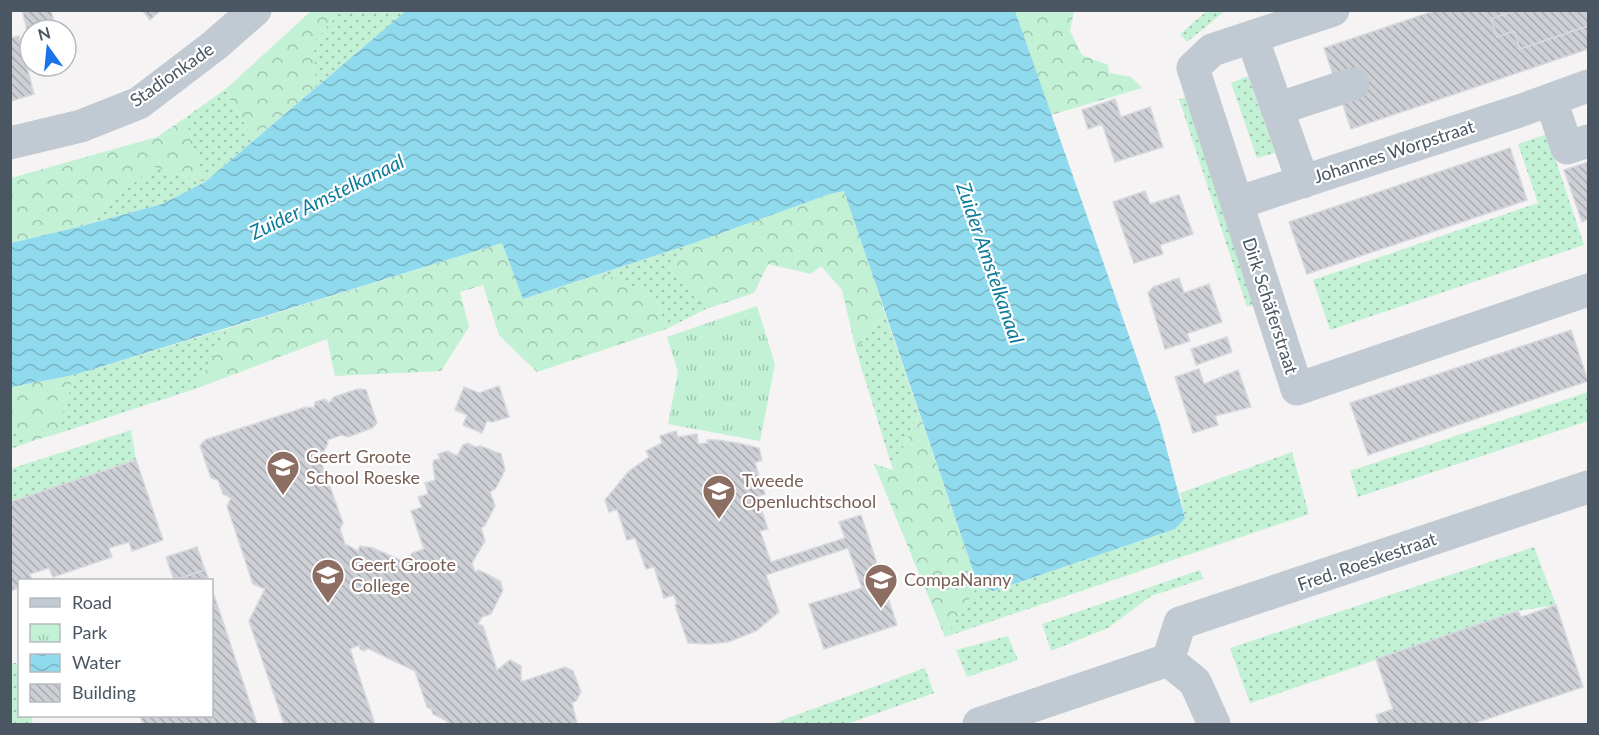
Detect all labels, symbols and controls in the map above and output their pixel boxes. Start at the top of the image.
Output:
north arrow [18,18,78,78]
text: N [36,22,52,44]
street label: Stadionkade [125,37,218,111]
street label: Johannes Worpstraat [1311,115,1477,187]
water label: Zuider Amstelkanaal [245,148,408,244]
water label: Zuider Amstelkanaal [952,178,1030,347]
street label: Dirk Schäferstraat [1239,235,1304,377]
place label: Geert Groote School Roeske [306,445,420,488]
school or university icon: Geert Groote School Roeske [265,449,301,496]
place label: Tweede Openluchtschool [742,469,876,512]
school or university icon: Tweede Openluchtschool [701,473,737,520]
street label: Fred. Roeskestraat [1294,527,1439,595]
place label: Geert Groote College [351,553,456,596]
school or university icon: Geert Groote College [310,557,346,604]
school or university icon: CompaNanny [863,562,899,609]
place label: CompaNanny [904,568,1012,590]
legend [18,579,213,717]
text: Road [72,591,112,613]
text: Park [72,621,108,643]
text: Water [72,651,121,673]
text: Building [72,681,136,703]

